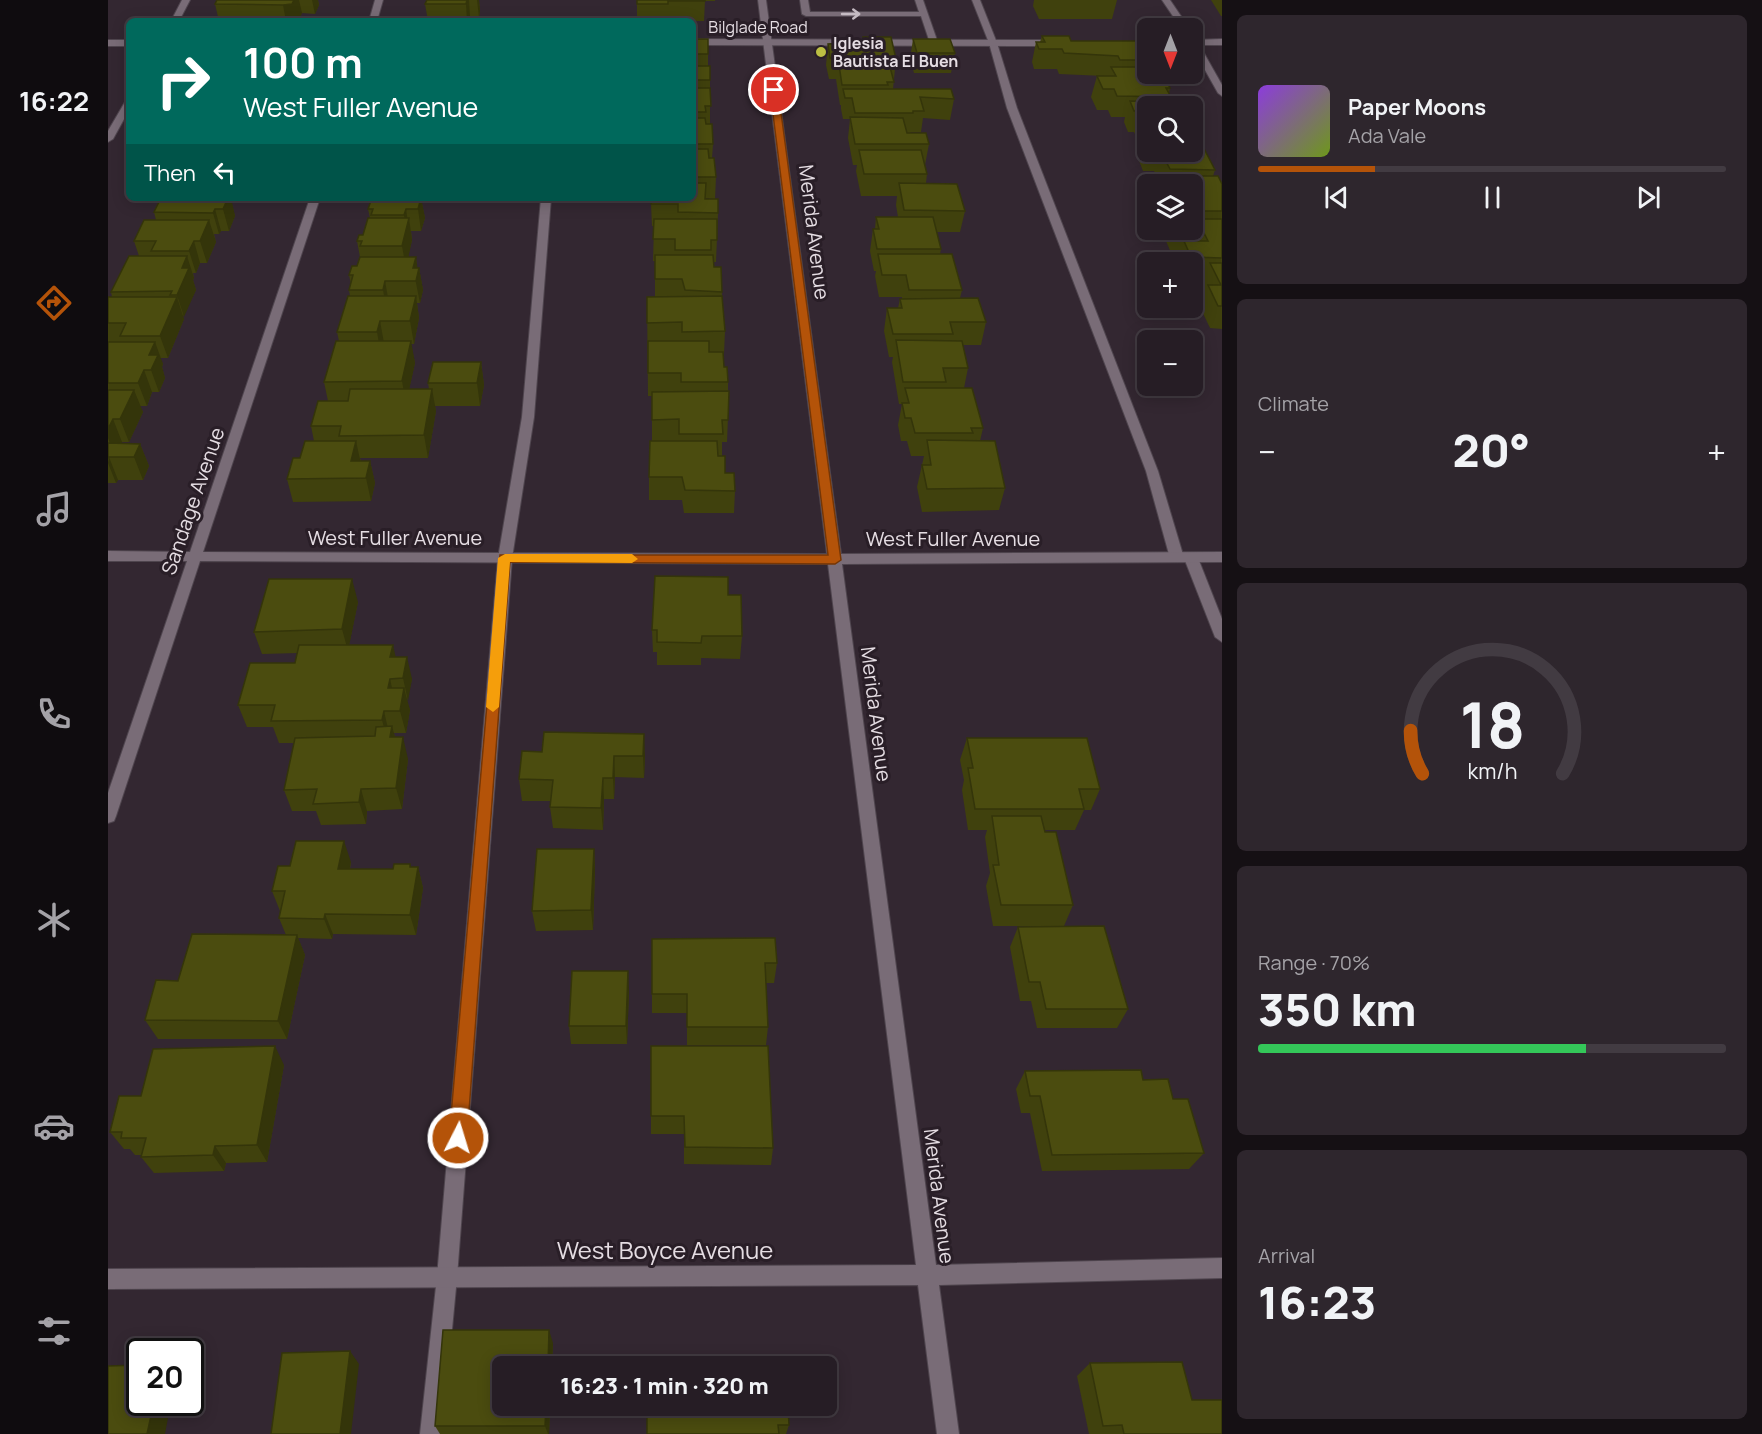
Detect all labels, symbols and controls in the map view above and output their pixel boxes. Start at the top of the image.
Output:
one-way arrow [840,8,860,20]
street label: Bilglade Road [708,16,808,38]
north arrow [1137,18,1203,84]
map controls [1137,18,1203,396]
place label: Iglesia Bautista El Buen [833,32,958,72]
text: 100 m [243,33,363,91]
icon: right [144,42,222,120]
marker: Iglesia Bautista El Buen [814,45,828,59]
pin [748,64,799,115]
icon: arrive [757,73,790,106]
text: 16:22 [19,82,89,119]
text: West Fuller Avenue [243,88,478,125]
text: Paper Moons [1348,92,1486,122]
button: search [1137,96,1203,162]
text: Ada Vale [1348,122,1426,149]
icon: left [208,156,241,189]
text: Then [144,158,196,188]
street label: Merida Avenue [793,163,836,301]
button: layers [1137,174,1203,240]
icon: previous [1320,181,1353,214]
icon: pause [1476,181,1509,214]
icon: next [1632,181,1665,214]
button: + [1137,252,1203,318]
icon: directions [33,282,75,324]
button: − [1137,330,1203,396]
text: Climate [1258,390,1329,417]
text: 20° [1453,419,1530,481]
street label: Sandage Avenue [155,424,230,578]
text: − [1258,429,1276,474]
text: + [1707,429,1726,474]
icon: music [33,488,75,530]
street label: West Fuller Avenue [308,524,482,551]
street label: West Fuller Avenue [866,525,1040,552]
street label: Merida Avenue [855,645,898,783]
text: 18 [1459,681,1525,767]
icon: phone [33,693,75,735]
text: km/h [1467,756,1517,785]
icon: climate [33,899,75,941]
text: Range · 70% [1258,949,1370,976]
text: 350 km [1258,978,1417,1040]
icon: car [33,1105,75,1147]
position arrow [426,1106,490,1170]
street label: Merida Avenue [918,1127,961,1265]
street label: West Boyce Avenue [557,1233,773,1266]
text: Arrival [1258,1242,1315,1269]
text: 16:23 [1258,1271,1376,1333]
icon: filters [33,1310,75,1352]
speed limit sign: 20 [126,1338,204,1416]
text: 16:23 · 1 min · 320 m [560,1371,769,1401]

